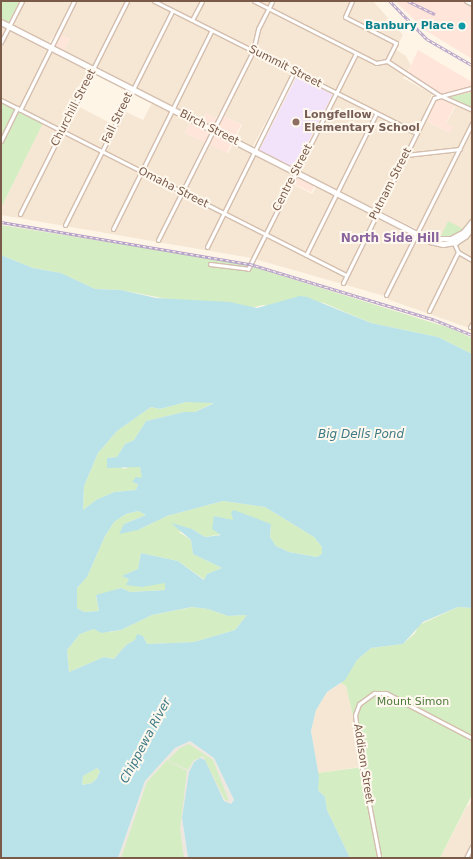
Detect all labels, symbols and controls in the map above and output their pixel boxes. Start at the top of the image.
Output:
place label: Banbury Place [365,19,454,33]
marker: Banbury Place [457,21,467,31]
street label: Summit Street [247,43,323,91]
street label: Churchill Street [49,67,99,149]
street label: Fall Street [100,90,136,146]
street label: Birch Street [177,107,241,149]
place label: Longfellow Elementary School [304,109,420,135]
marker: Longfellow Elementary School [291,117,301,127]
street label: Centre Street [270,142,316,214]
street label: Putnam Street [367,146,415,222]
street label: Omaha Street [136,165,210,211]
district label: North Side Hill [341,232,439,246]
water label: Big Dells Pond [318,428,404,442]
park label: Mount Simon [377,695,449,709]
water label: Chippewa River [118,696,174,786]
street label: Addison Street [350,723,376,805]

